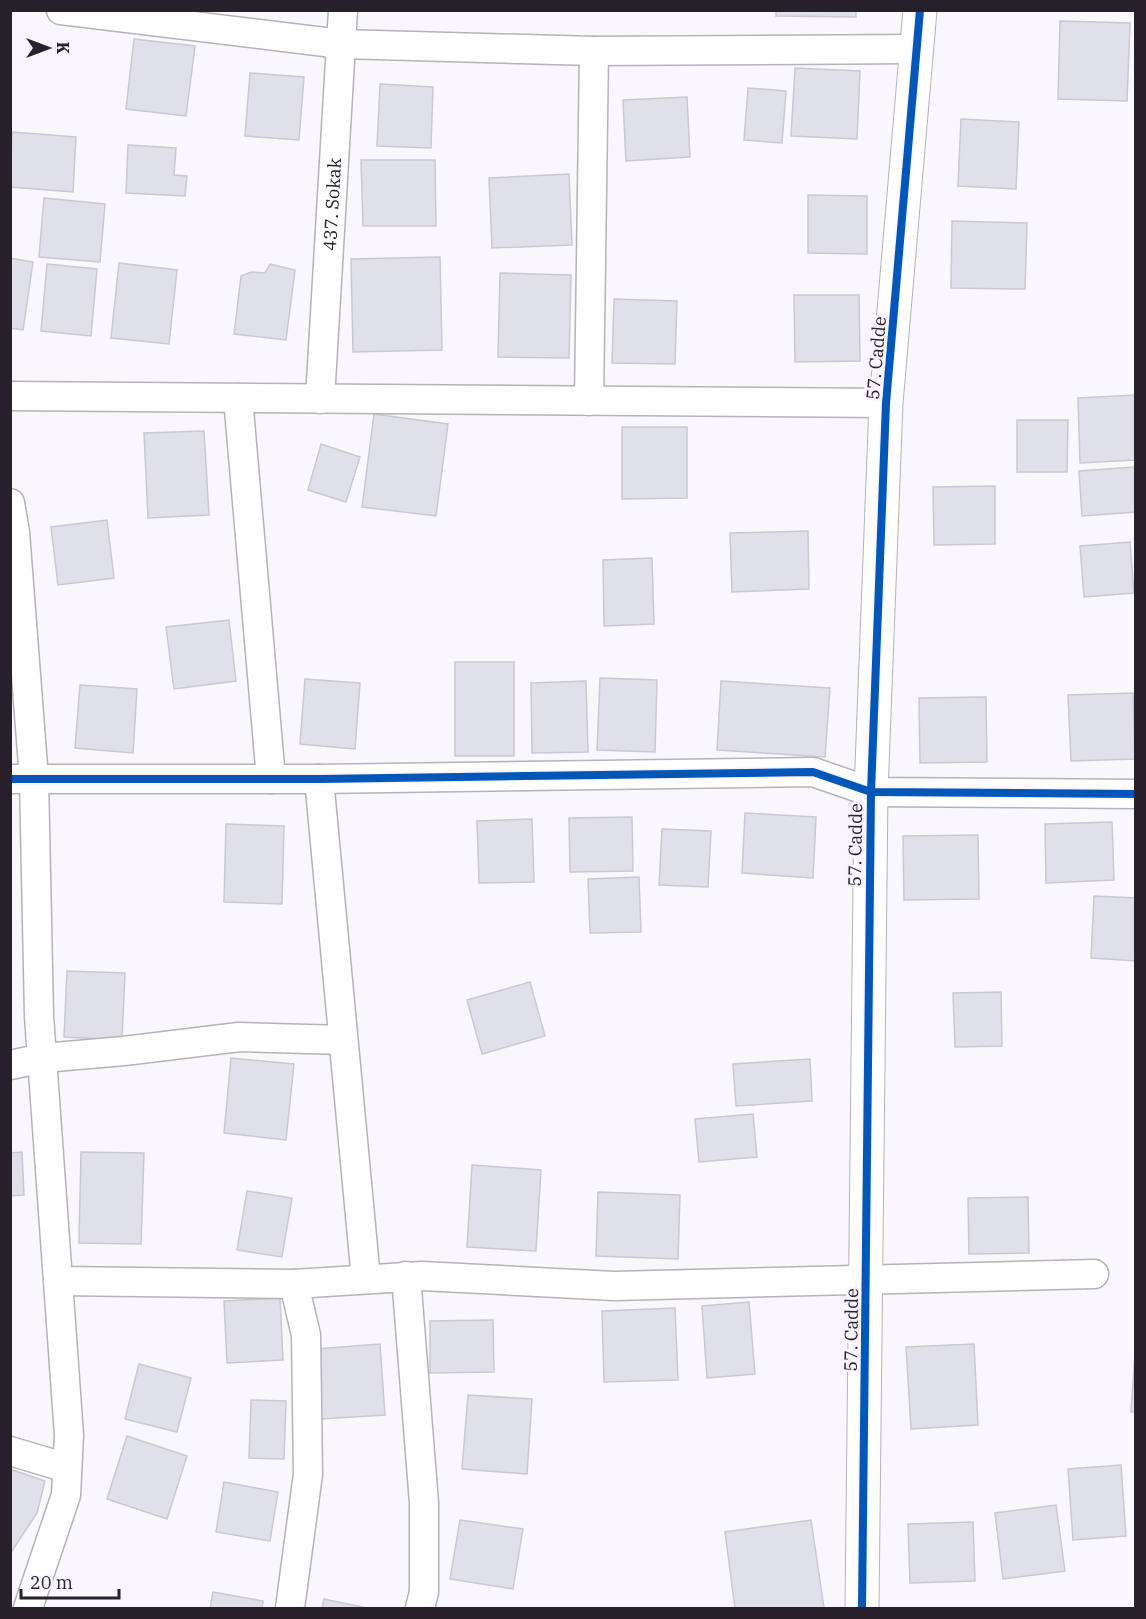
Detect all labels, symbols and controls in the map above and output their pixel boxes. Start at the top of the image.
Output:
north arrow [18,18,78,78]
text: K [53,42,73,55]
street label: 437. Sokak [317,157,346,251]
street label: 57. Cadde [861,315,891,401]
street label: 57. Cadde [843,803,867,887]
street label: 57. Cadde [839,1288,863,1372]
scale bar [21,1562,118,1600]
text: 20 m [30,1571,73,1594]

